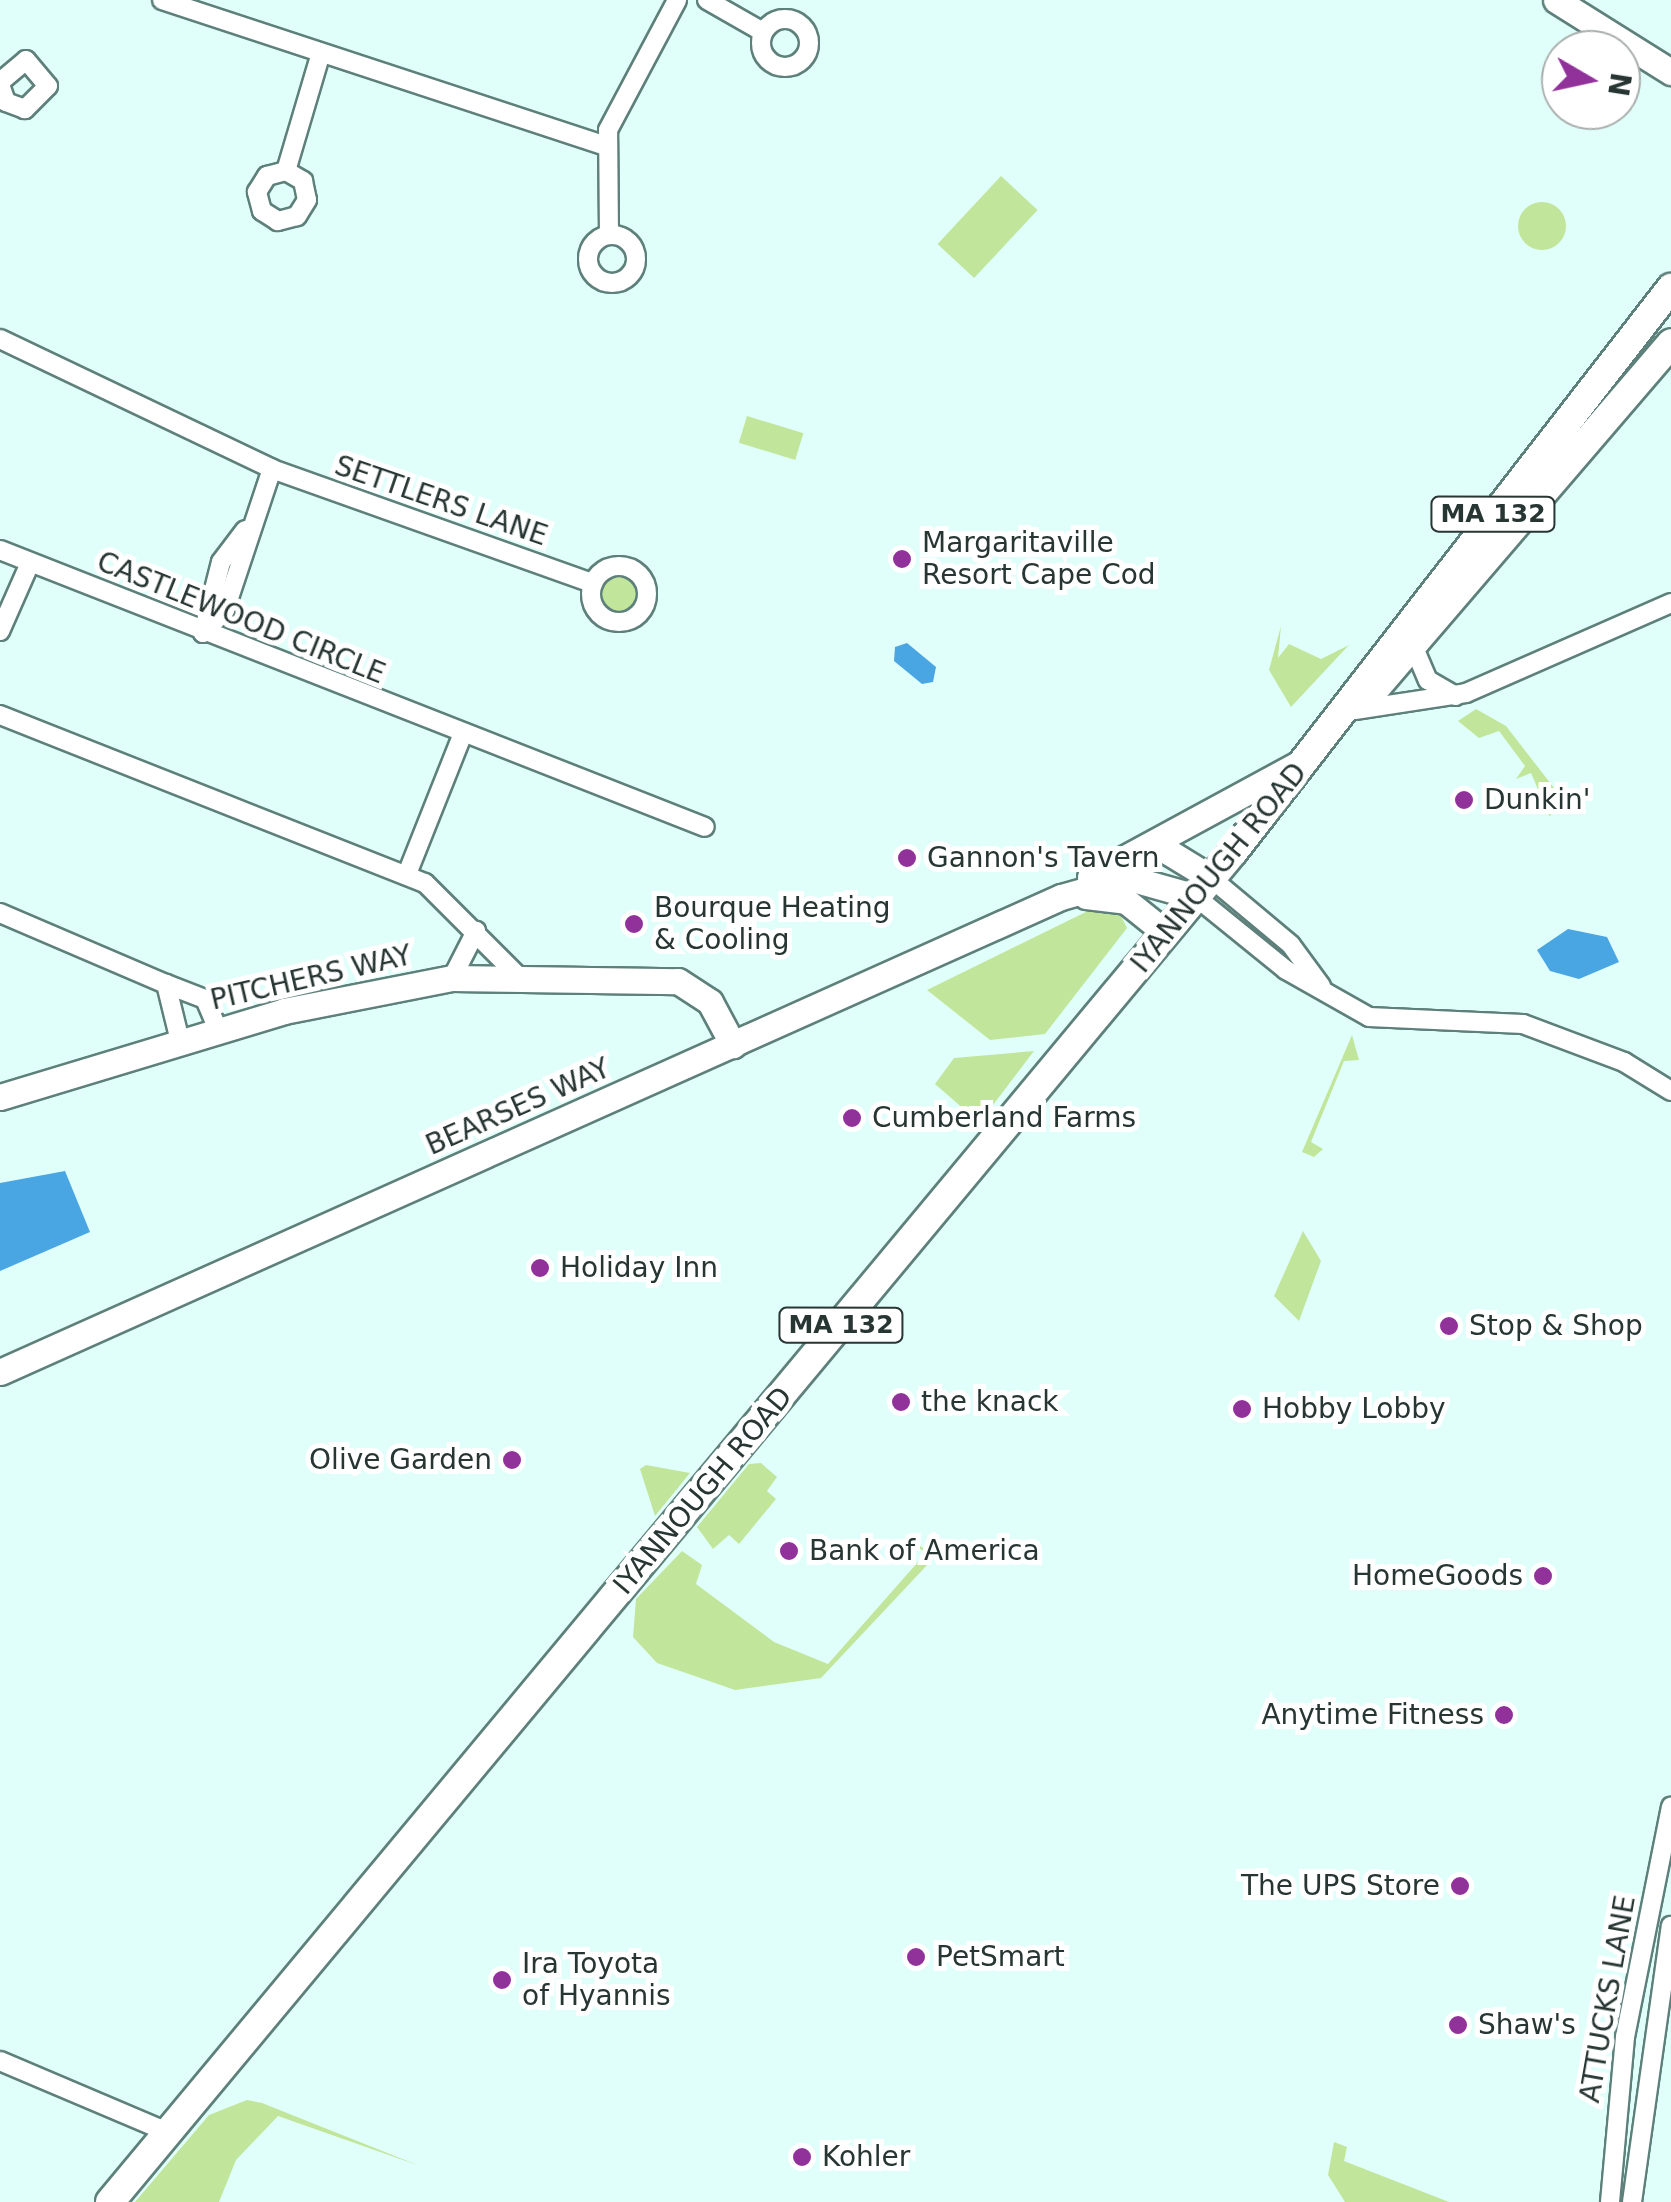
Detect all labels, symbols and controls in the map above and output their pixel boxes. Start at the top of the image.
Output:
north arrow [1541,30,1641,130]
text: N [1601,70,1637,99]
street label: SETTLERS LANE [330,449,552,553]
road number: MA 132 [1428,494,1558,534]
place label: Margaritaville Resort Cape Cod [922,526,1156,592]
street label: CASTLEWOOD CIRCLE [92,545,390,691]
marker: Margaritaville Resort Cape Cod [891,548,913,570]
street label: IYANNOUGH ROAD [1124,756,1314,980]
place label: Dunkin' [1484,783,1590,817]
marker: Dunkin' [1453,789,1475,811]
place label: Gannon's Tavern [927,841,1160,875]
marker: Gannon's Tavern [896,847,918,869]
place label: Bourque Heating & Cooling [654,891,890,957]
marker: Bourque Heating & Cooling [623,913,645,935]
street label: PITCHERS WAY [207,939,415,1017]
street label: BEARSES WAY [421,1051,615,1163]
place label: Cumberland Farms [872,1101,1136,1135]
marker: Cumberland Farms [841,1107,863,1129]
place label: Holiday Inn [560,1251,718,1285]
marker: Holiday Inn [529,1257,551,1279]
road number: MA 132 [776,1305,906,1345]
place label: Stop & Shop [1469,1309,1643,1343]
marker: Stop & Shop [1438,1315,1460,1337]
street label: IYANNOUGH ROAD [607,1381,799,1601]
place label: the knack [921,1385,1059,1419]
marker: the knack [890,1391,912,1413]
place label: Hobby Lobby [1262,1392,1446,1426]
marker: Hobby Lobby [1231,1398,1253,1420]
place label: Olive Garden [309,1443,492,1477]
marker: Olive Garden [501,1449,523,1471]
place label: Bank of America [809,1534,1040,1568]
marker: Bank of America [778,1540,800,1562]
place label: HomeGoods [1352,1559,1523,1593]
marker: HomeGoods [1532,1565,1554,1587]
place label: Anytime Fitness [1261,1698,1484,1732]
marker: Anytime Fitness [1493,1704,1515,1726]
place label: The UPS Store [1241,1869,1440,1903]
marker: The UPS Store [1449,1875,1471,1897]
street label: ATTUCKS LANE [1573,1893,1643,2105]
place label: PetSmart [936,1940,1065,1974]
marker: PetSmart [905,1946,927,1968]
place label: Ira Toyota of Hyannis [522,1947,671,2013]
marker: Ira Toyota of Hyannis [491,1969,513,1991]
place label: Shaw's [1478,2008,1576,2042]
marker: Shaw's [1447,2014,1469,2036]
place label: Kohler [822,2140,910,2174]
marker: Kohler [791,2146,813,2168]

